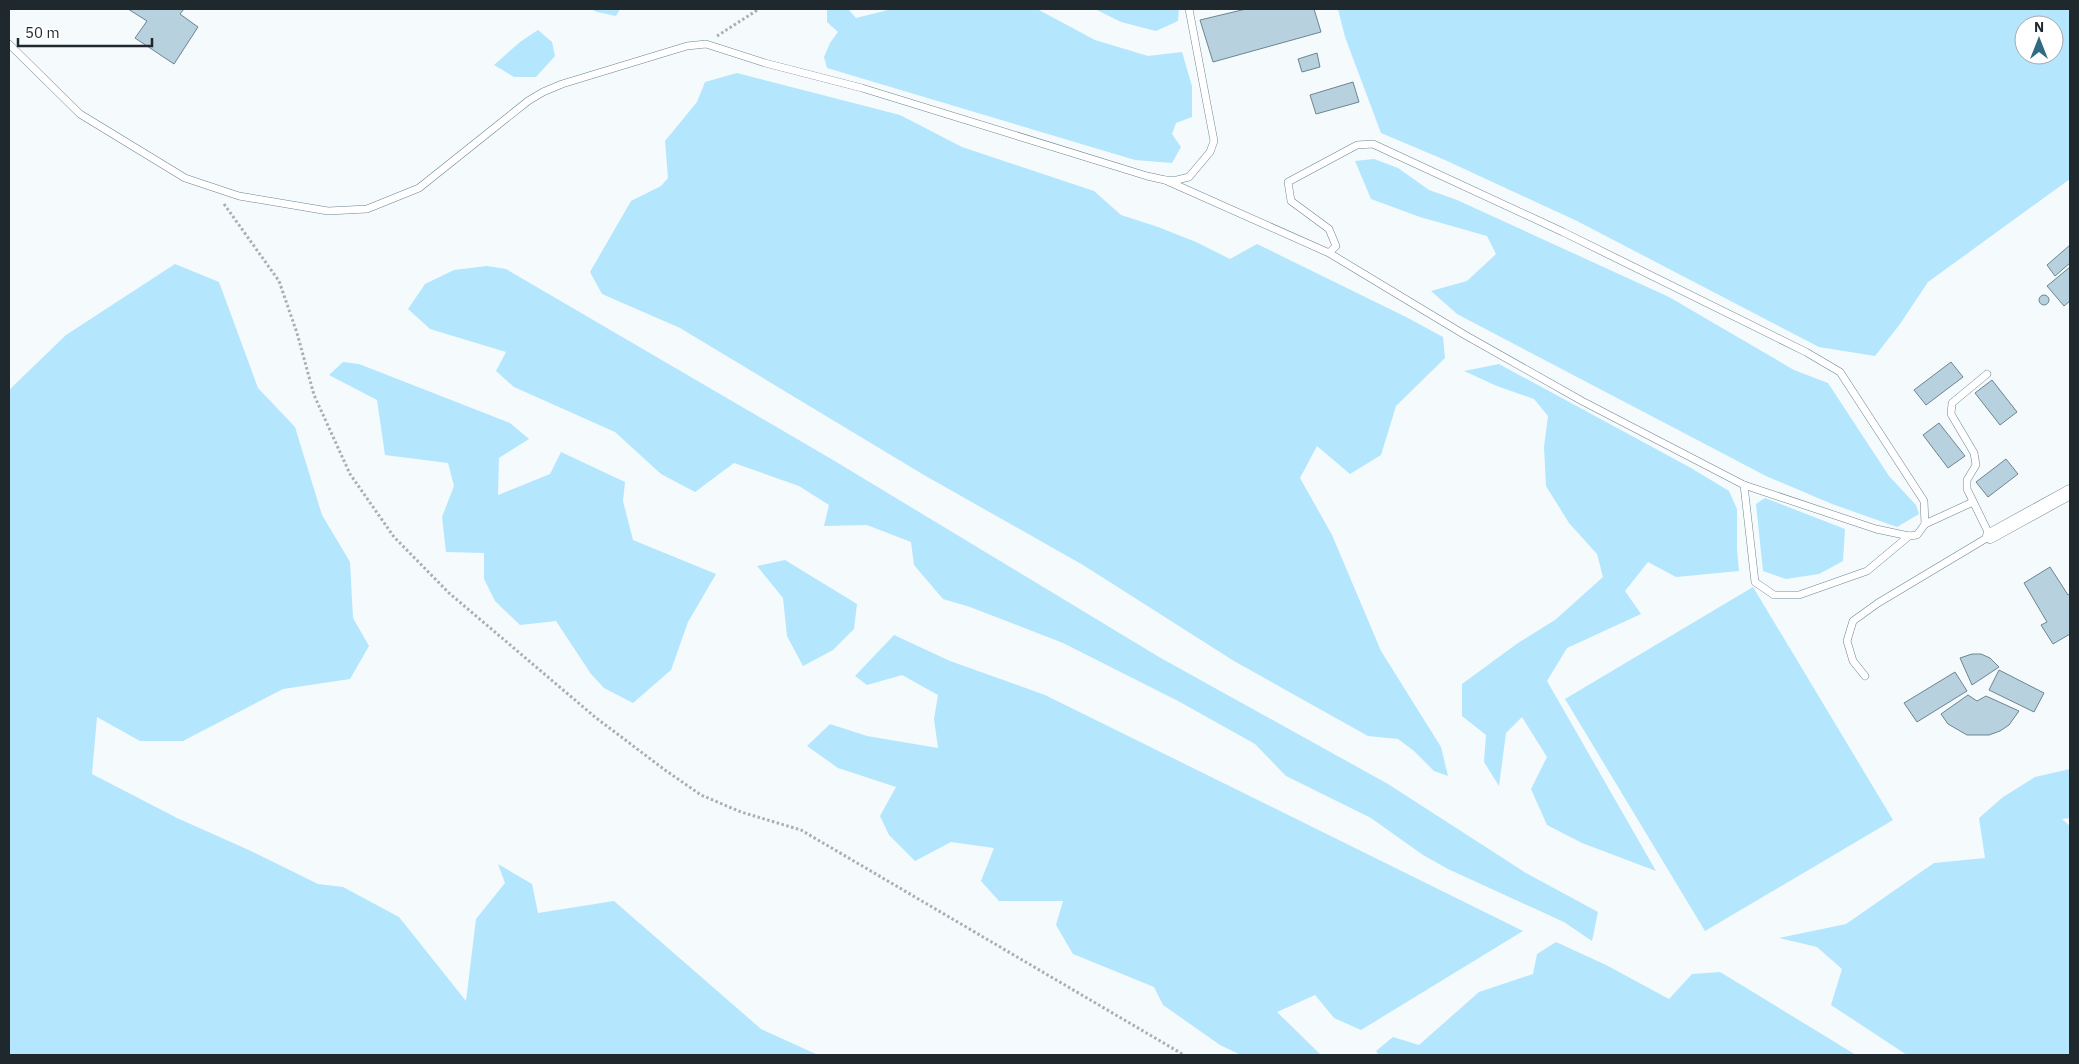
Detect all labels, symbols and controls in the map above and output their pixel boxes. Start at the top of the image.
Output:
scale bar [18,15,151,47]
north arrow [2014,15,2064,65]
text: N [2034,18,2044,36]
text: 50 m [25,23,60,42]

